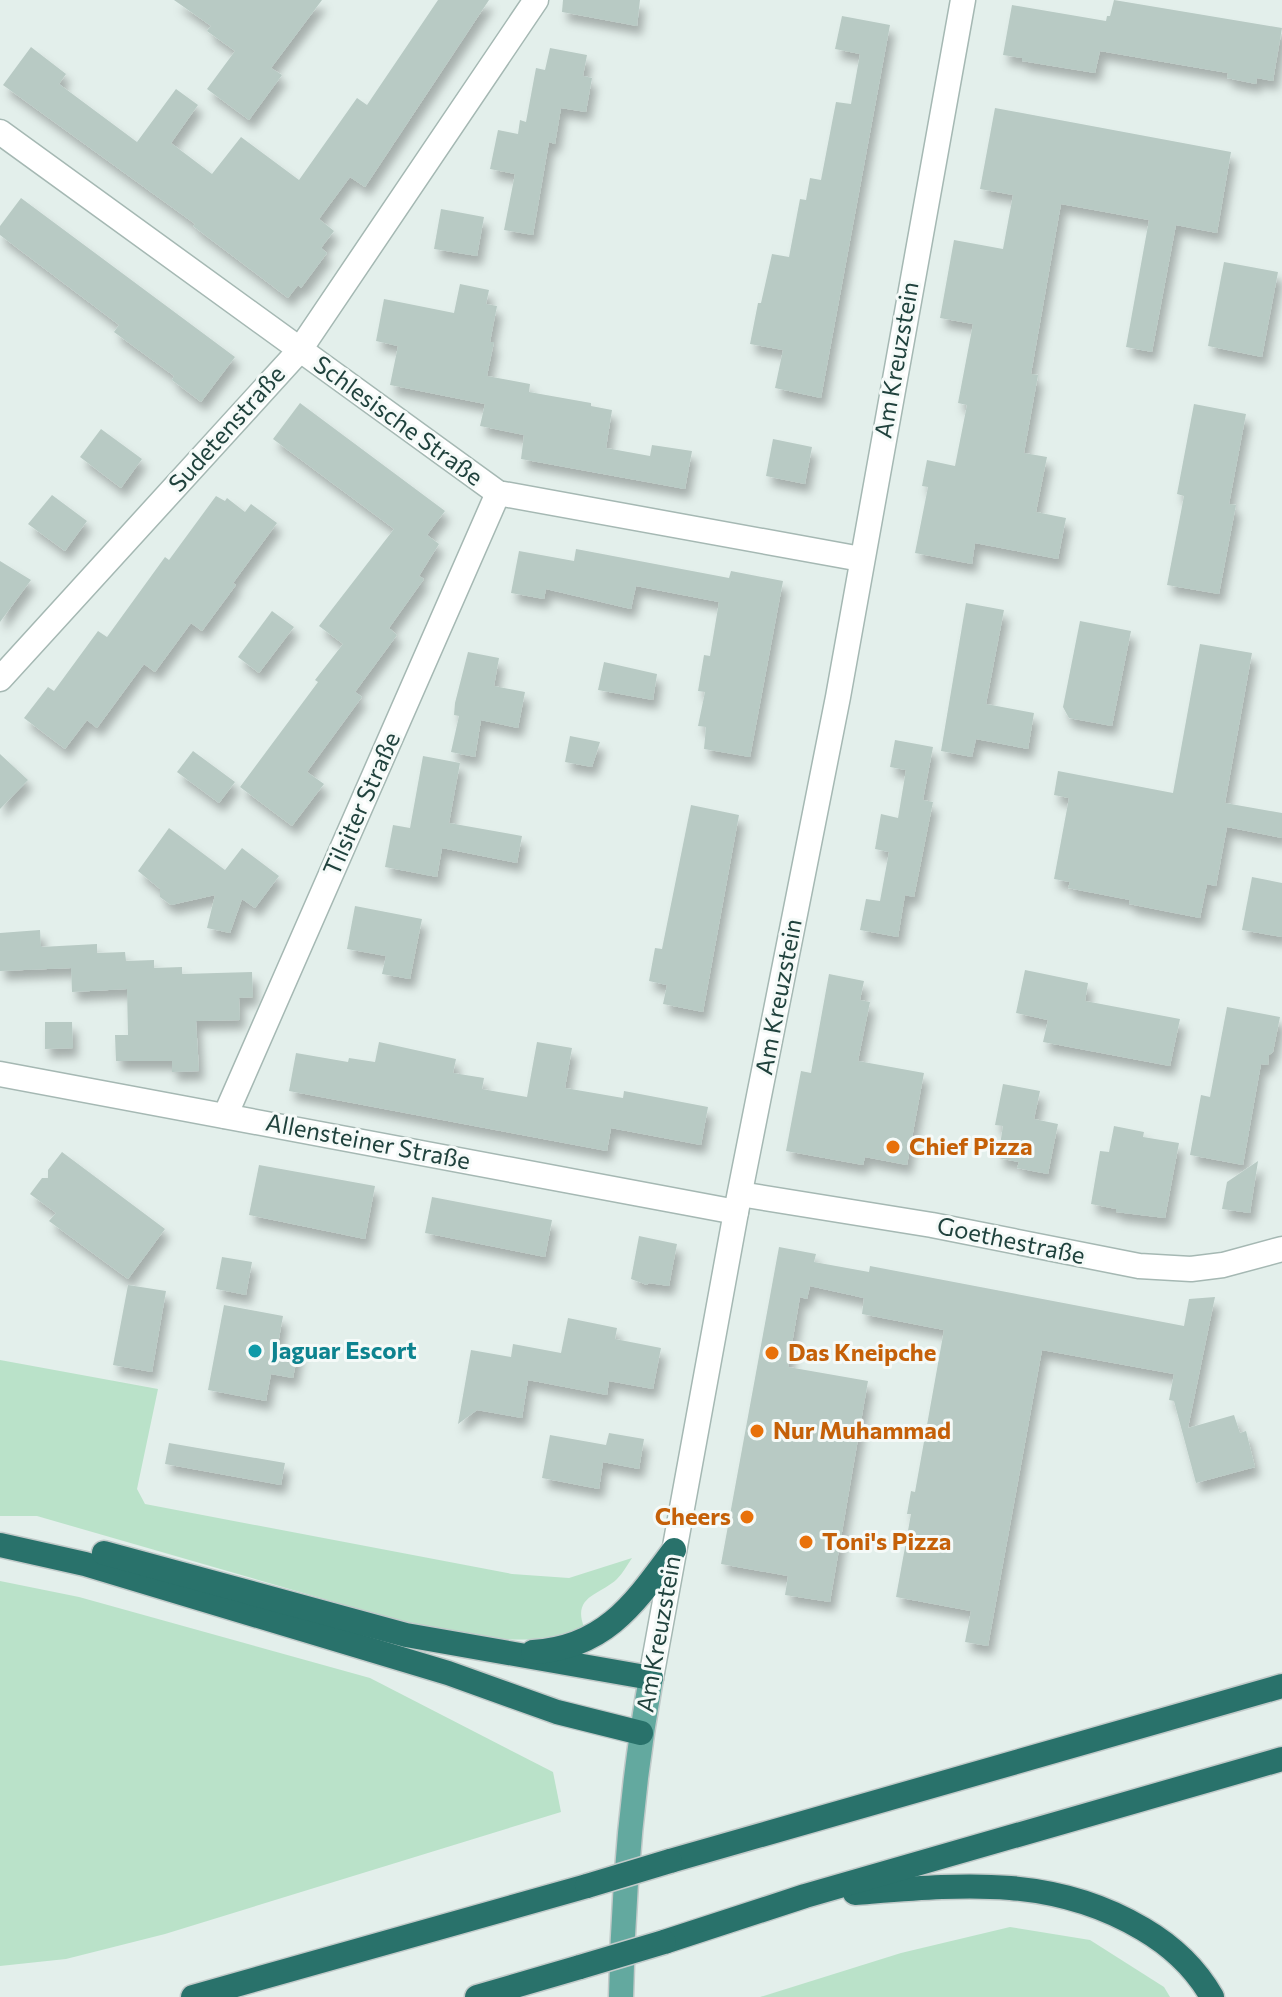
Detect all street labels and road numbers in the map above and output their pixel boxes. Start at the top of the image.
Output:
street label: Am Kreuzstein [867,279,924,440]
street label: Schlesische Straße [309,349,489,491]
street label: Sudetenstraße [162,359,290,497]
street label: Tilsiter Straße [316,727,405,880]
street label: Am Kreuzstein [748,916,807,1077]
street label: Allensteiner Straße [263,1106,473,1175]
street label: Goethestraße [935,1210,1088,1269]
street label: Am Kreuzstein [629,1553,686,1714]

